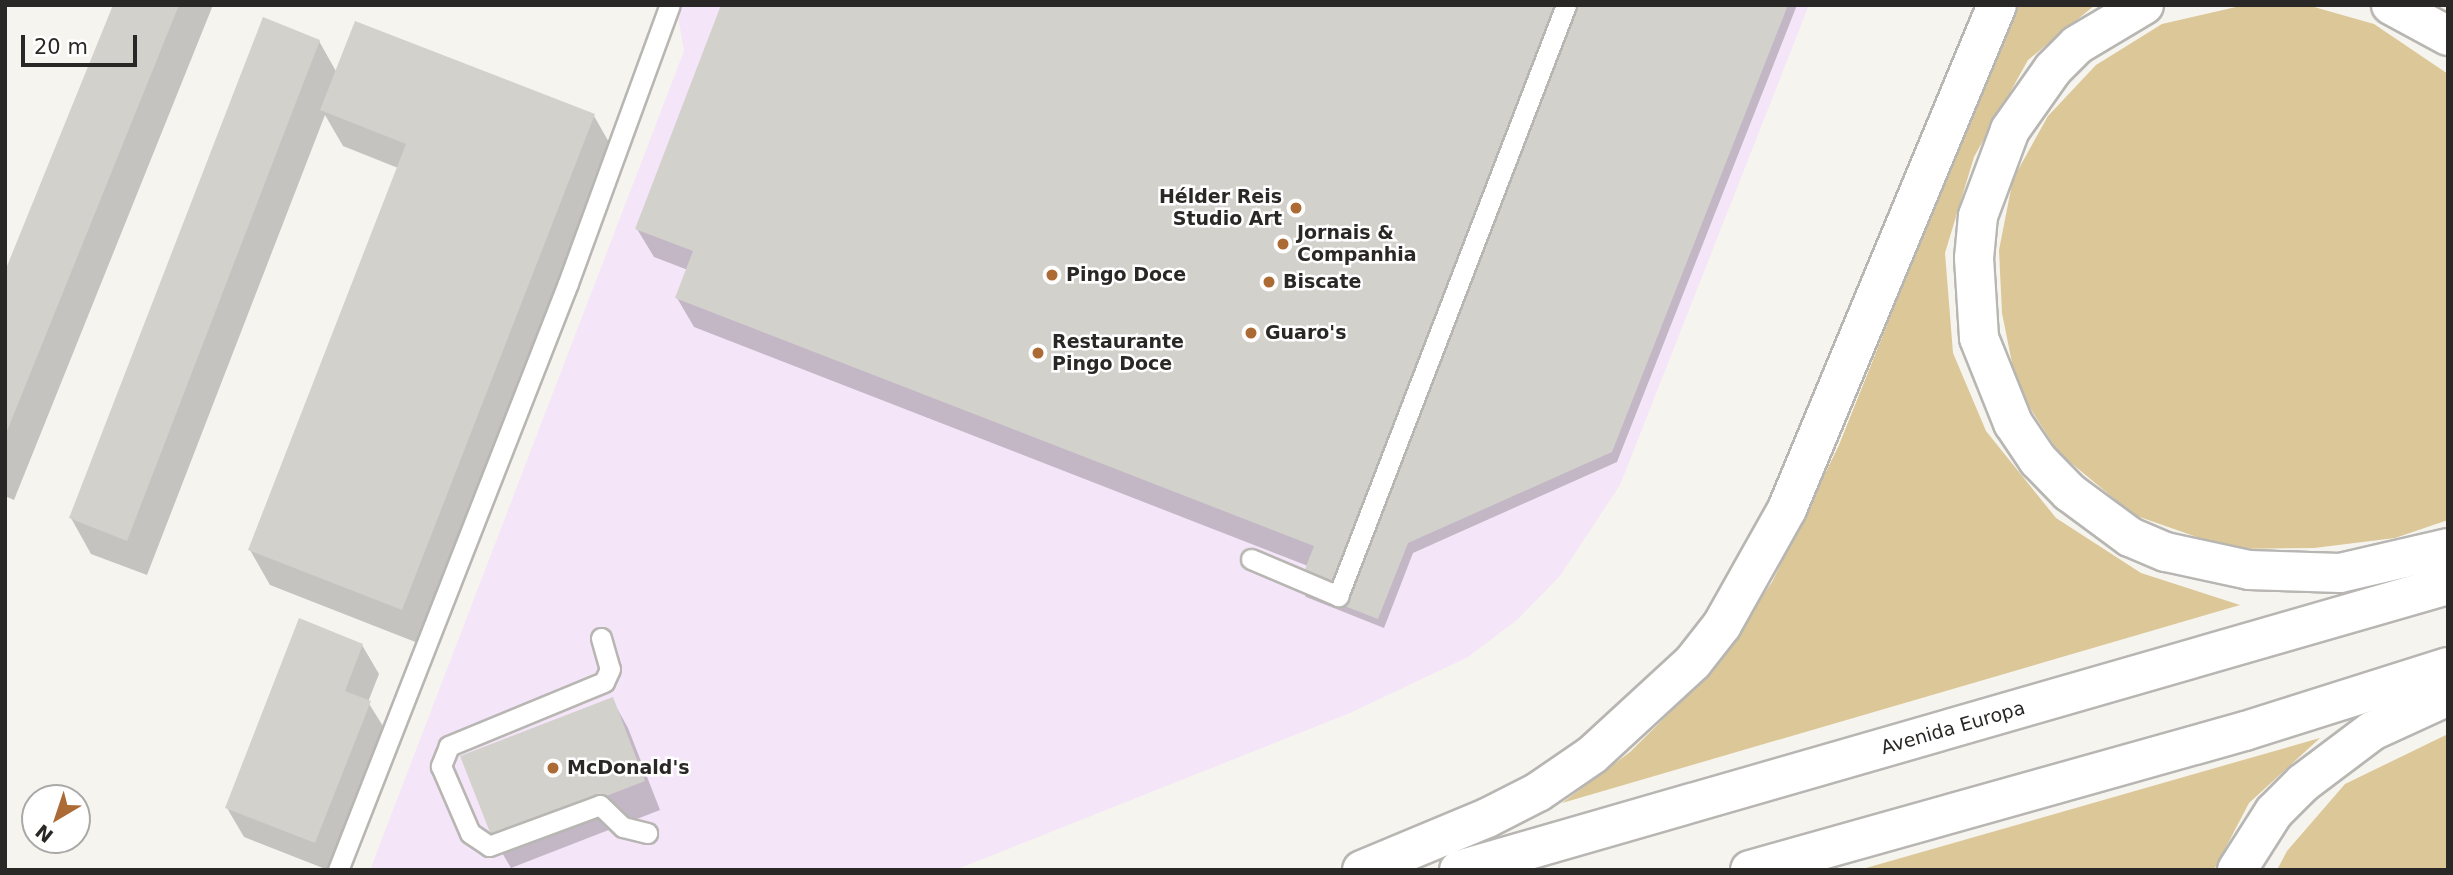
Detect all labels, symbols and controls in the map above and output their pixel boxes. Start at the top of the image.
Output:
scale bar [24,21,140,65]
text: 20 m [34,35,88,59]
place label: Hélder Reis Studio Art [1159,186,1282,230]
marker: Hélder Reis Studio Art [1288,200,1304,216]
place label: Jornais & Companhia [1297,222,1417,266]
marker: Jornais & Companhia [1275,236,1291,252]
place label: Pingo Doce [1066,264,1186,286]
marker: Pingo Doce [1044,267,1060,283]
place label: Biscate [1283,271,1361,293]
marker: Biscate [1261,274,1277,290]
place label: Guaro's [1265,322,1346,344]
marker: Guaro's [1243,325,1259,341]
place label: Restaurante Pingo Doce [1052,331,1184,375]
marker: Restaurante Pingo Doce [1030,345,1046,361]
street label: Avenida Europa [1878,697,2028,759]
place label: McDonald's [567,757,690,779]
marker: McDonald's [545,760,561,776]
north arrow [21,784,91,854]
text: N [31,820,57,847]

